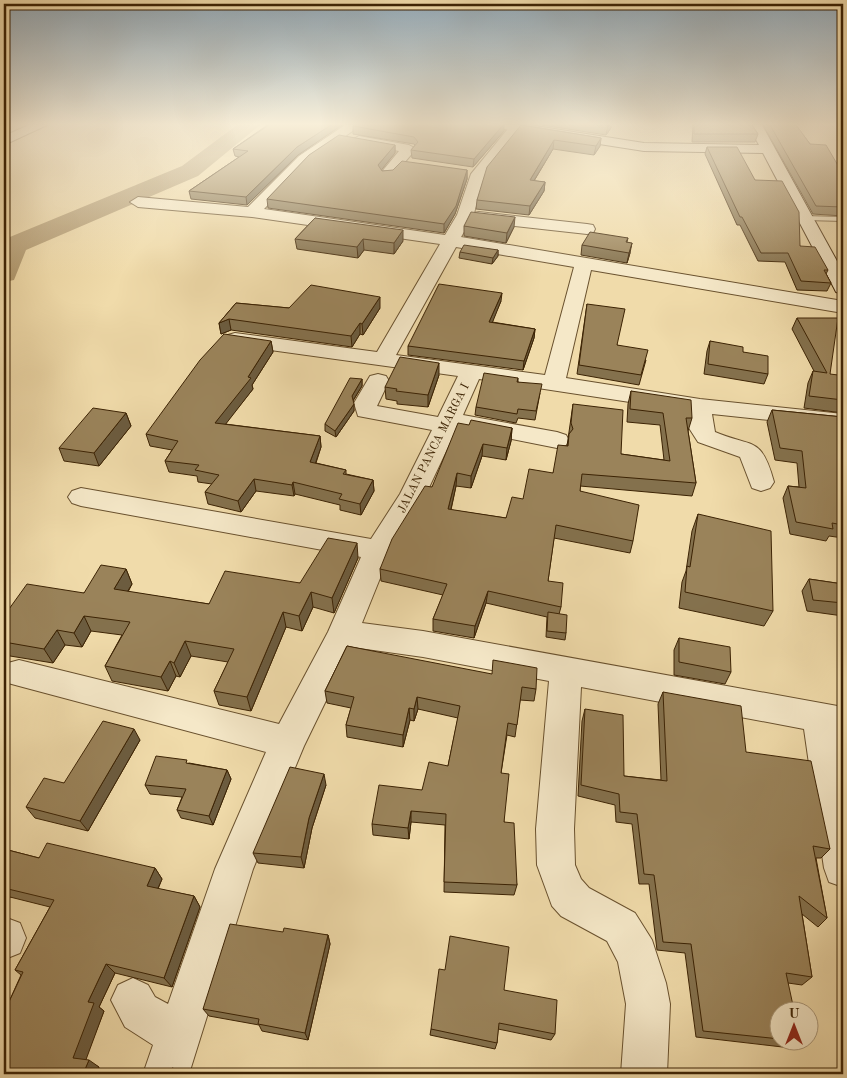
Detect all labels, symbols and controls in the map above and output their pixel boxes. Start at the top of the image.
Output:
street label: JALAN PANCA MARGA I [396,381,472,515]
north arrow [770,1000,820,1050]
text: U [788,1007,800,1021]

